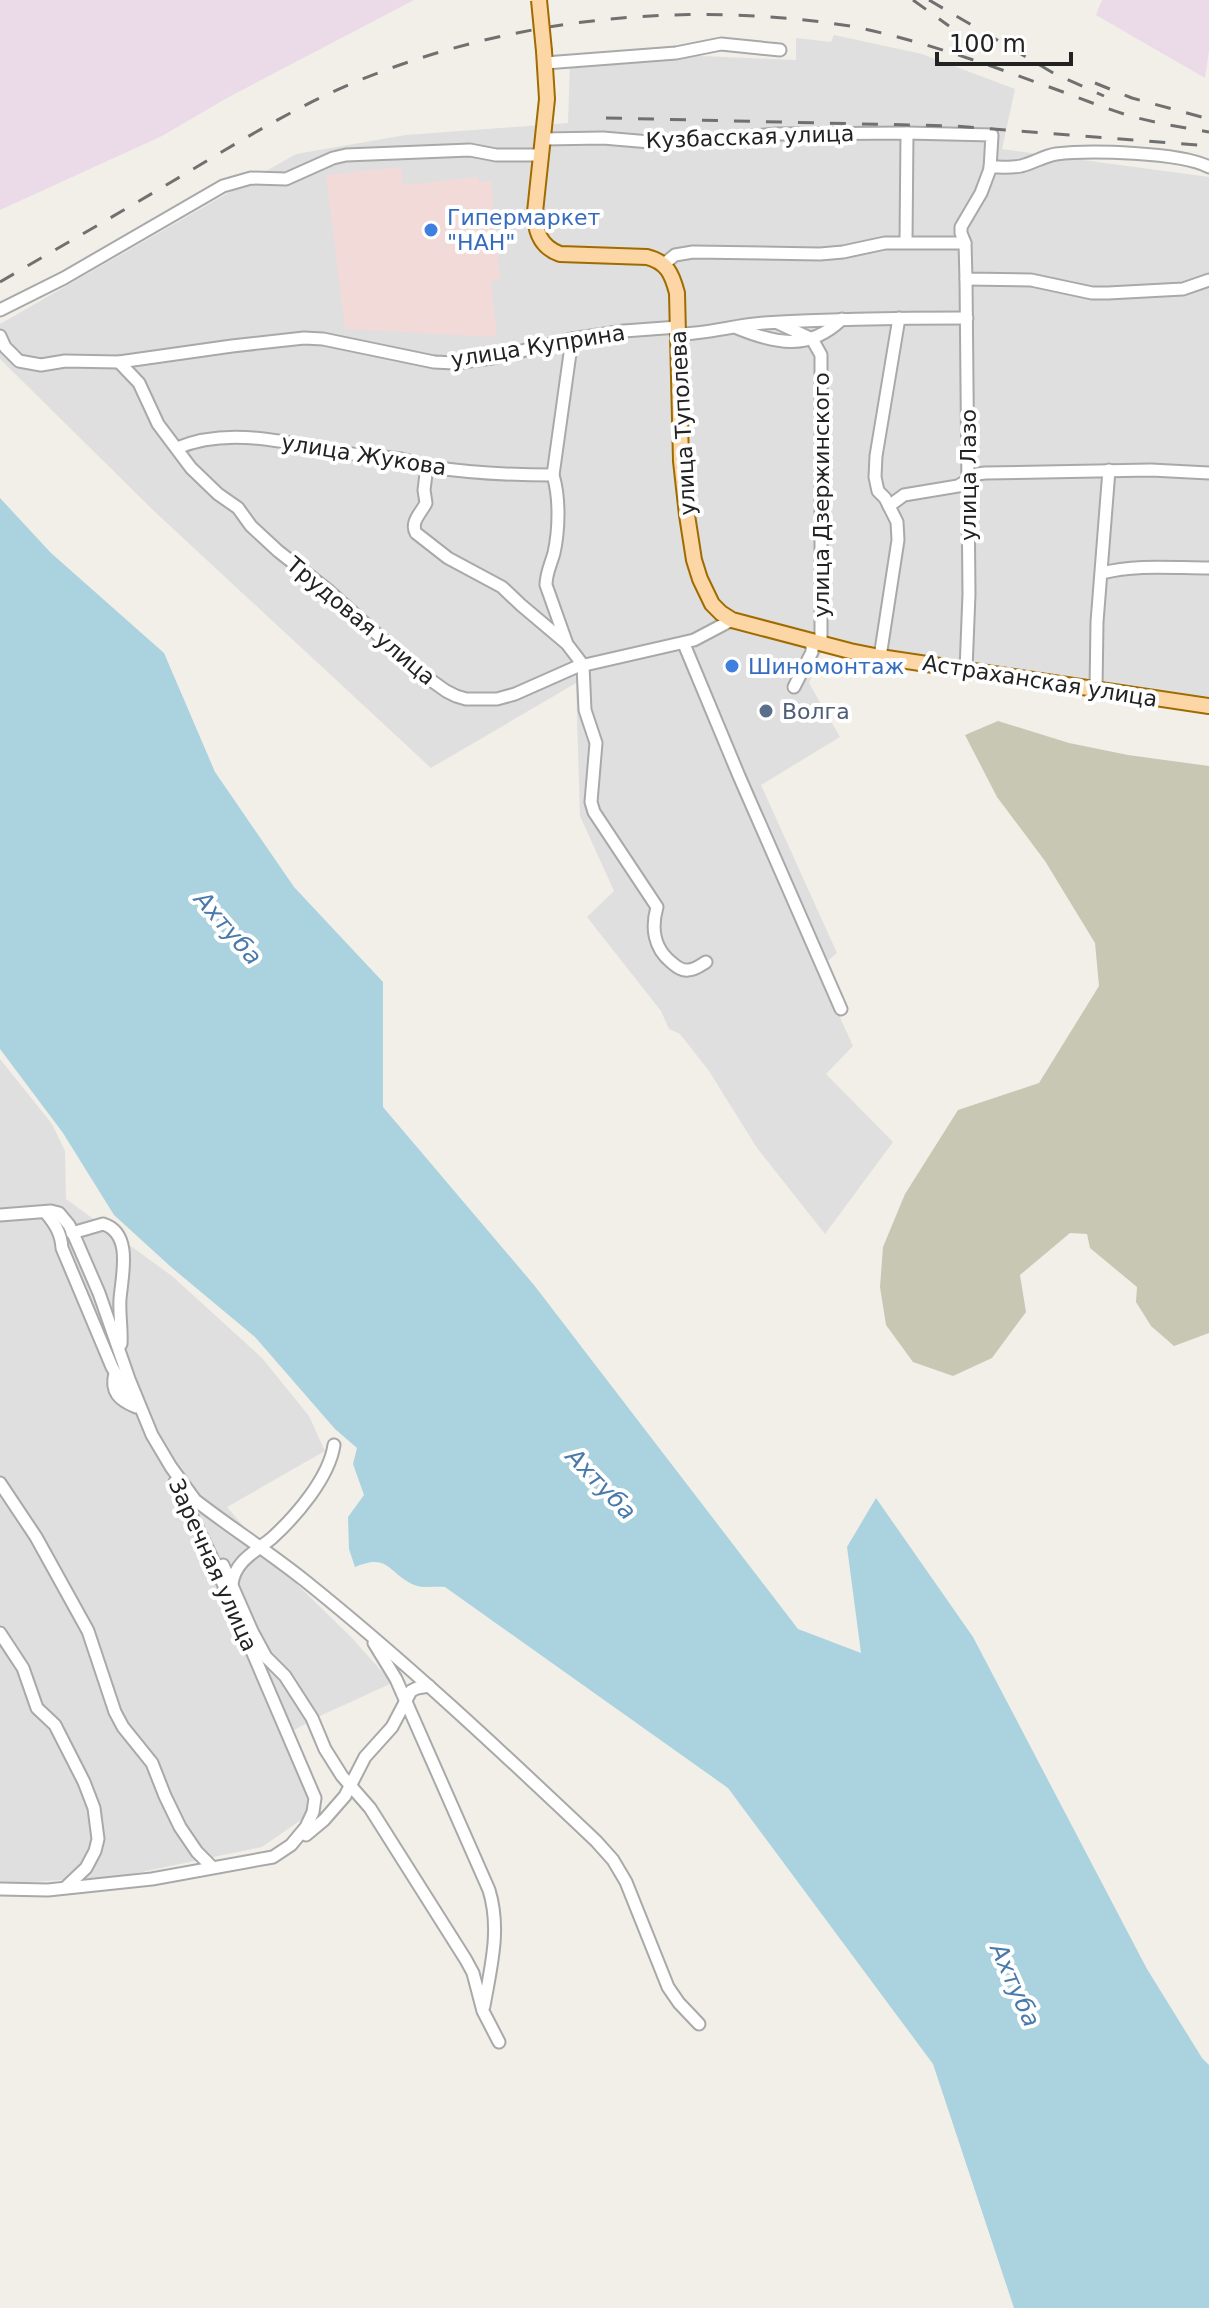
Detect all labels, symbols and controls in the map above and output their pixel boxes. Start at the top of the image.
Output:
scale bar [937,16,1071,66]
text: 100 m [949,30,1026,58]
street label: Кузбасская улица [645,121,855,153]
place label: Гипермаркет "НАН" [447,205,600,255]
marker: Гипермаркет "НАН" [422,221,440,239]
street label: улица Куприна [449,320,627,372]
street label: улица Туполева [666,330,700,516]
street label: улица Дзержинского [809,372,834,618]
street label: улица Лазо [956,409,981,541]
street label: улица Жукова [280,430,448,480]
street label: Трудовая улица [281,551,440,690]
street label: Астраханская улица [921,650,1159,712]
place label: Шиномонтаж [748,654,904,679]
marker: Шиномонтаж [723,657,741,675]
place label: Волга [782,699,850,724]
marker: Волга [757,702,775,720]
water label: Ахтуба [187,884,268,971]
water label: Ахтуба [559,1441,642,1525]
street label: Заречная улица [164,1475,262,1655]
water label: Ахтуба [983,1937,1046,2031]

